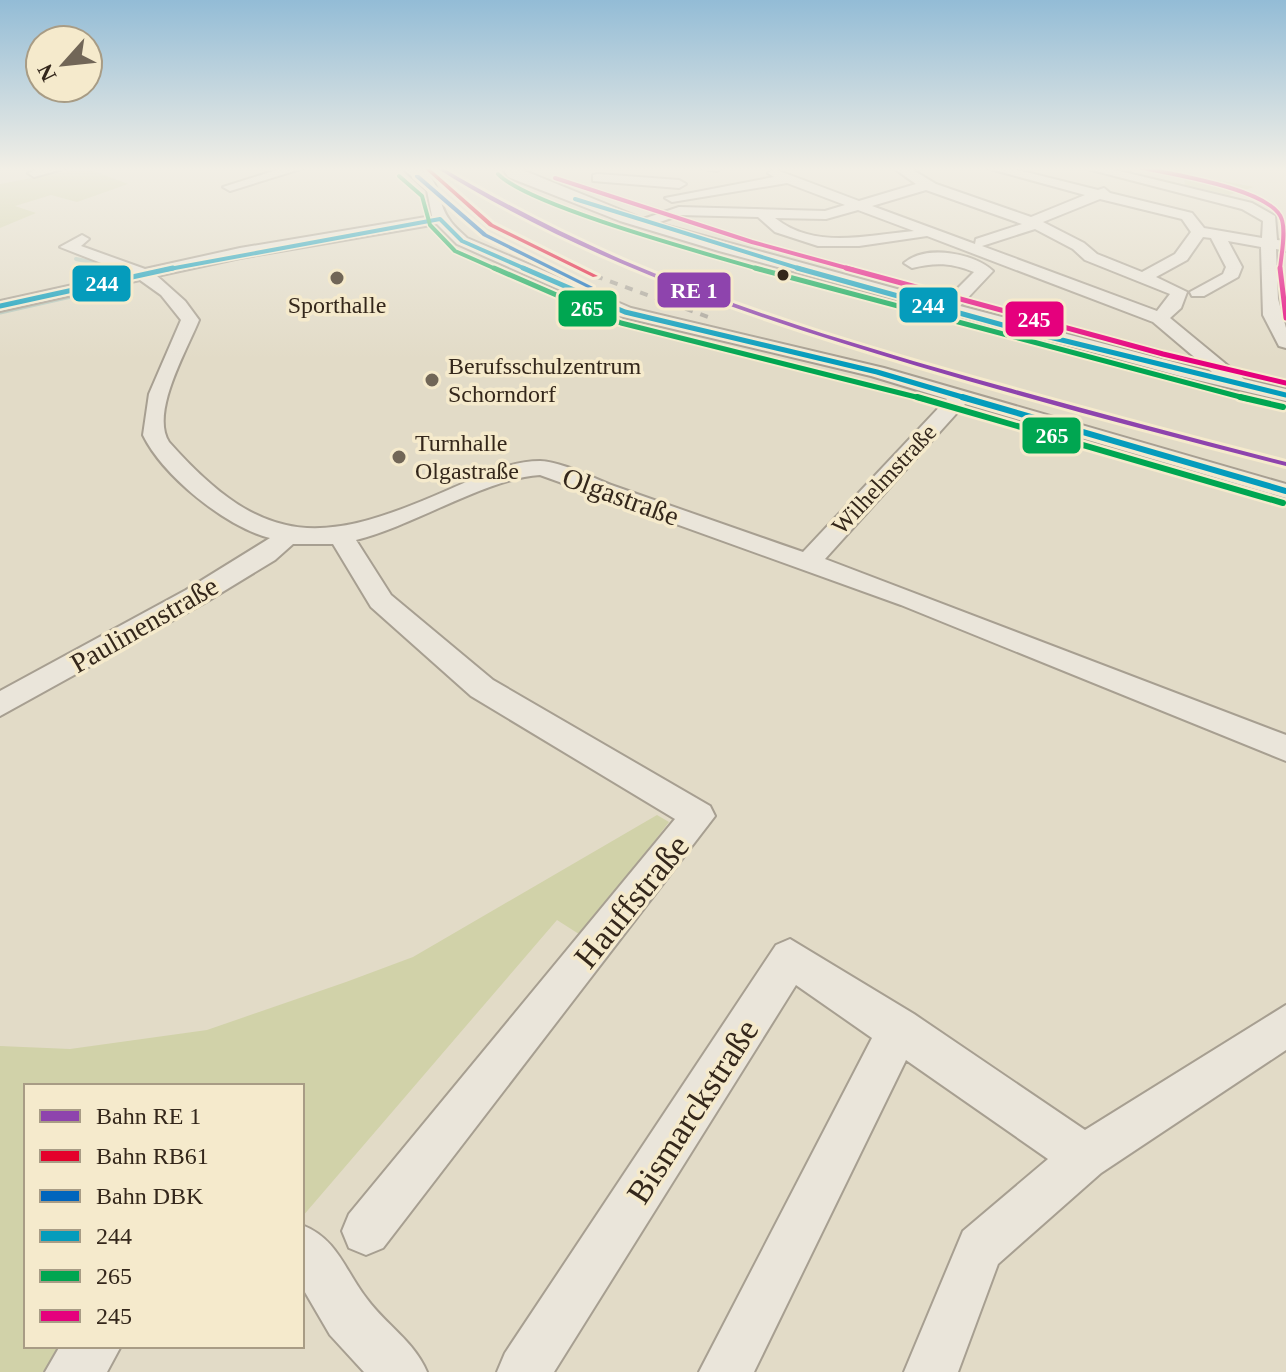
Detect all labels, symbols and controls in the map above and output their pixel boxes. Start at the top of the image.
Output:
north arrow [24,24,104,104]
text: N [32,60,61,86]
line badge: 244 [71,264,132,303]
unlabelled marker [775,267,791,283]
marker: Sporthalle [328,269,346,287]
text: 244 [86,271,119,296]
line badge: RE 1 [656,271,732,309]
text: RE 1 [670,278,718,303]
line badge: 244 [898,286,959,324]
line badge: 265 [557,289,618,328]
place label: Sporthalle [288,292,386,318]
text: 244 [912,293,945,318]
text: 265 [571,296,604,321]
line badge: 245 [1004,300,1065,338]
text: 245 [1018,307,1051,332]
place label: Berufsschulzentrum Schorndorf [448,353,642,407]
marker: Berufsschulzentrum Schorndorf [423,371,441,389]
line badge: 265 [1021,416,1082,455]
street label: Wilhelmstraße [827,419,941,539]
text: 265 [1036,423,1069,448]
place label: Turnhalle Olgastraße [415,430,519,484]
marker: Turnhalle Olgastraße [390,448,408,466]
street label: Olgastraße [559,461,683,532]
street label: Paulinenstraße [65,570,223,679]
street label: Hauffstraße [567,828,696,975]
street label: Bismarckstraße [619,1013,766,1210]
legend [24,1084,304,1348]
text: Bahn RE 1 [96,1103,201,1129]
text: Bahn RB61 [96,1143,209,1169]
text: Bahn DBK [96,1183,204,1209]
text: 244 [96,1223,132,1249]
text: 265 [96,1263,132,1289]
text: 245 [96,1303,132,1329]

